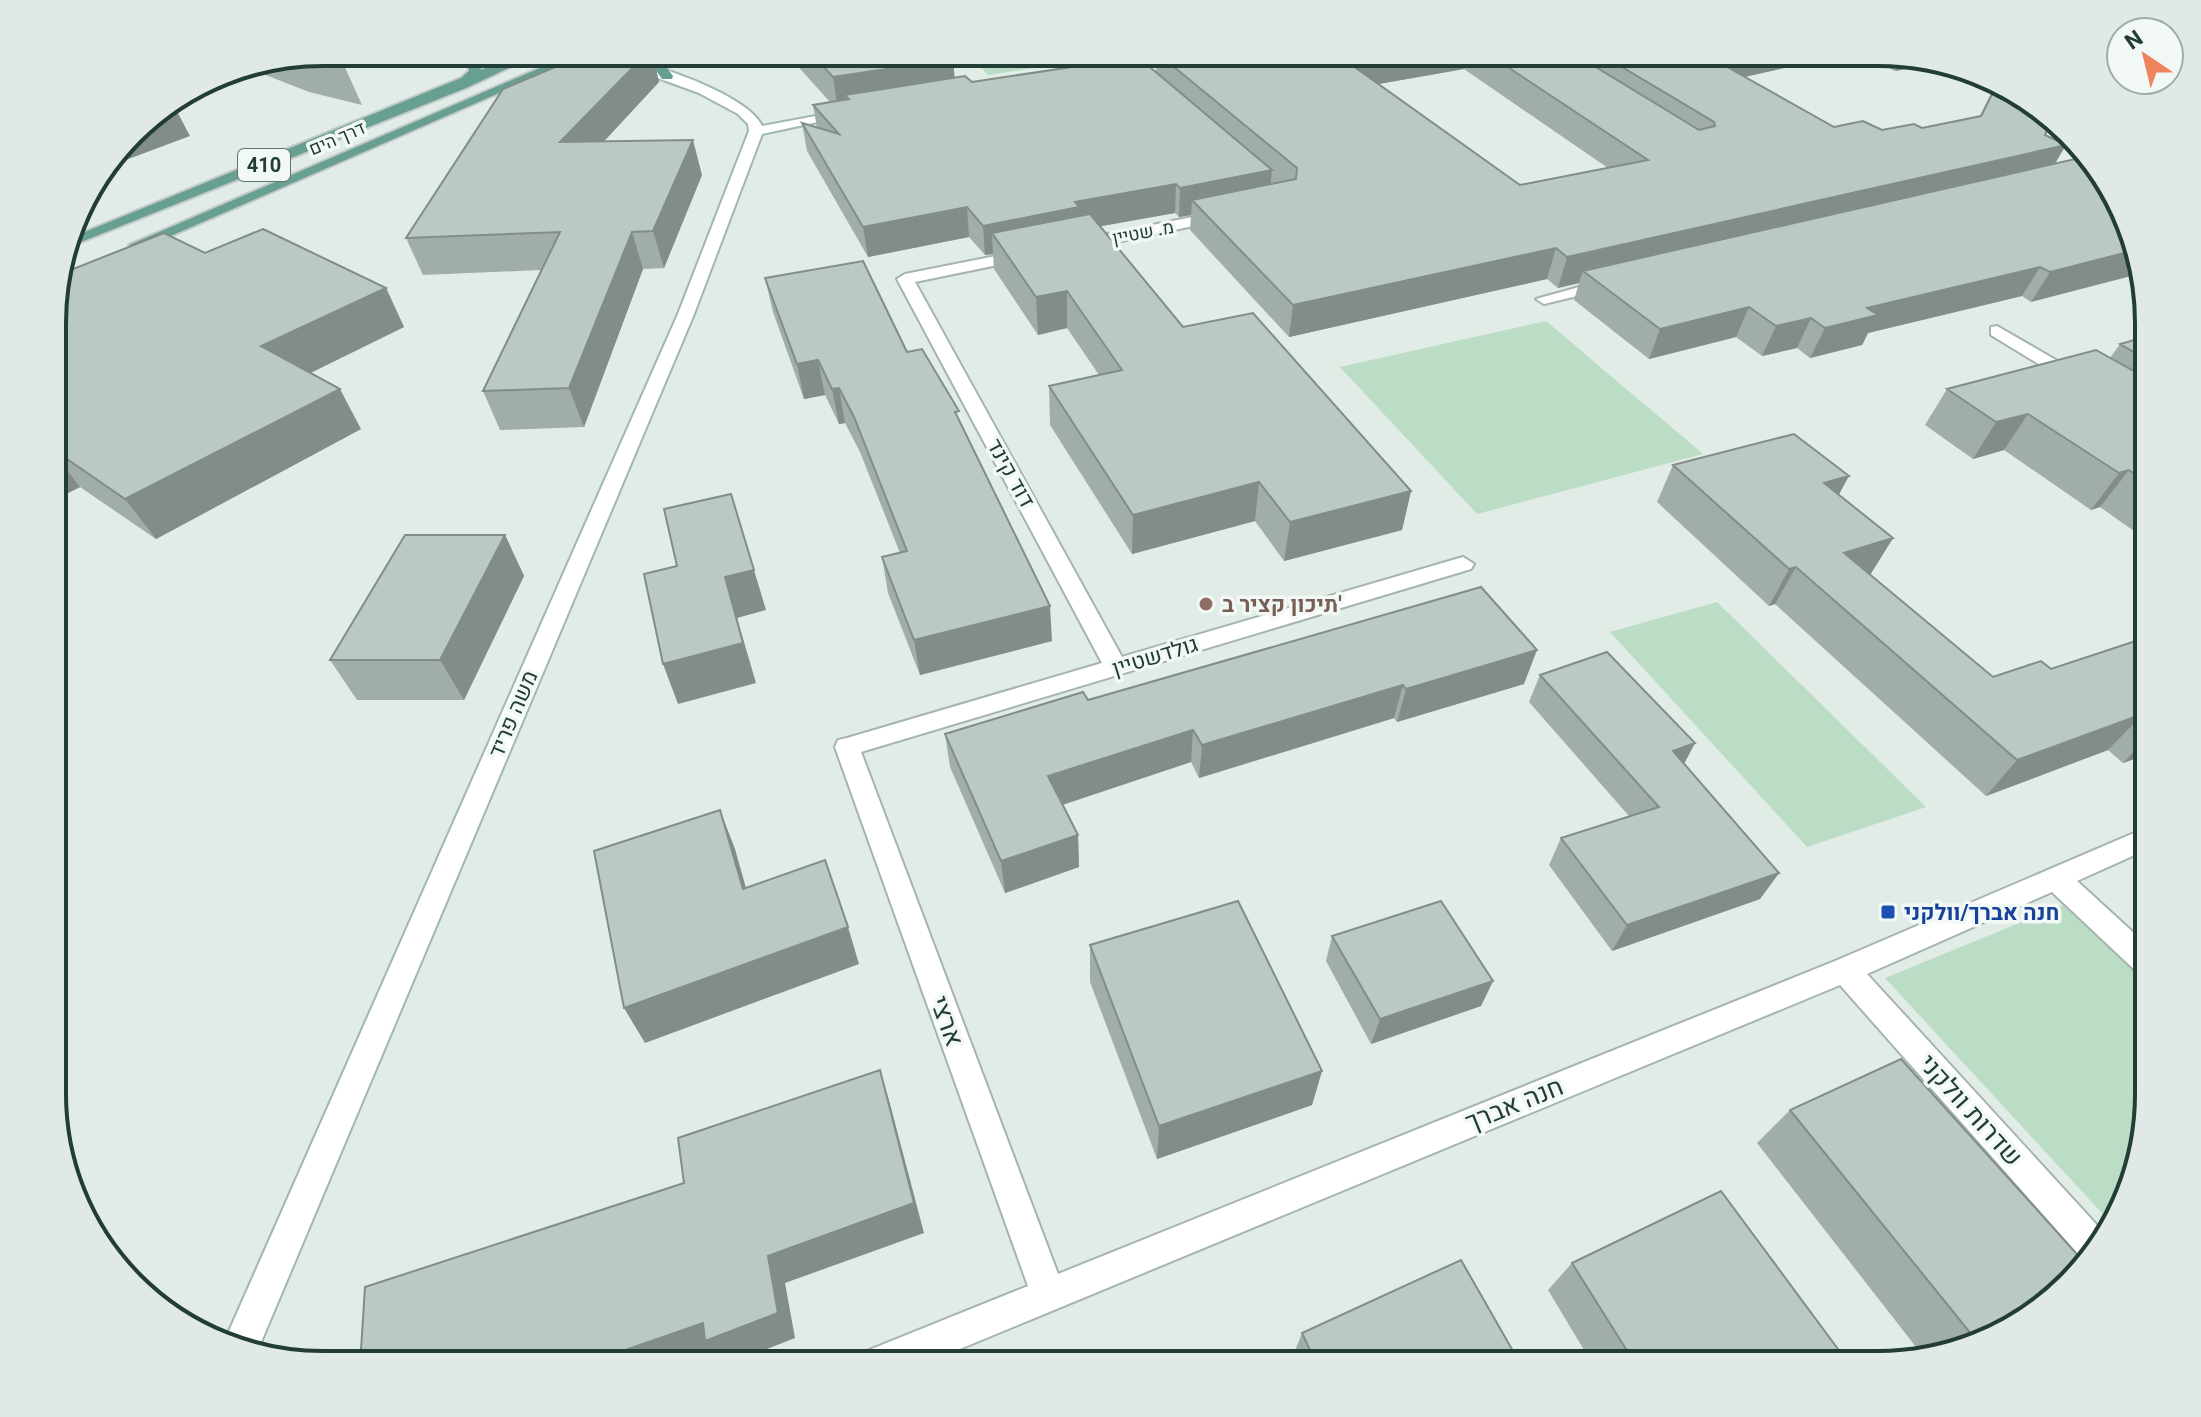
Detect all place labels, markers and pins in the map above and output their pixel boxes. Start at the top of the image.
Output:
place label: תיכון קציר ב' [1222,592,1342,617]
marker: תיכון קציר ב' [1197,595,1215,613]
place label: חנה אברך/וולקני [1904,900,2059,925]
marker: חנה אברך/וולקני [1879,903,1897,921]

